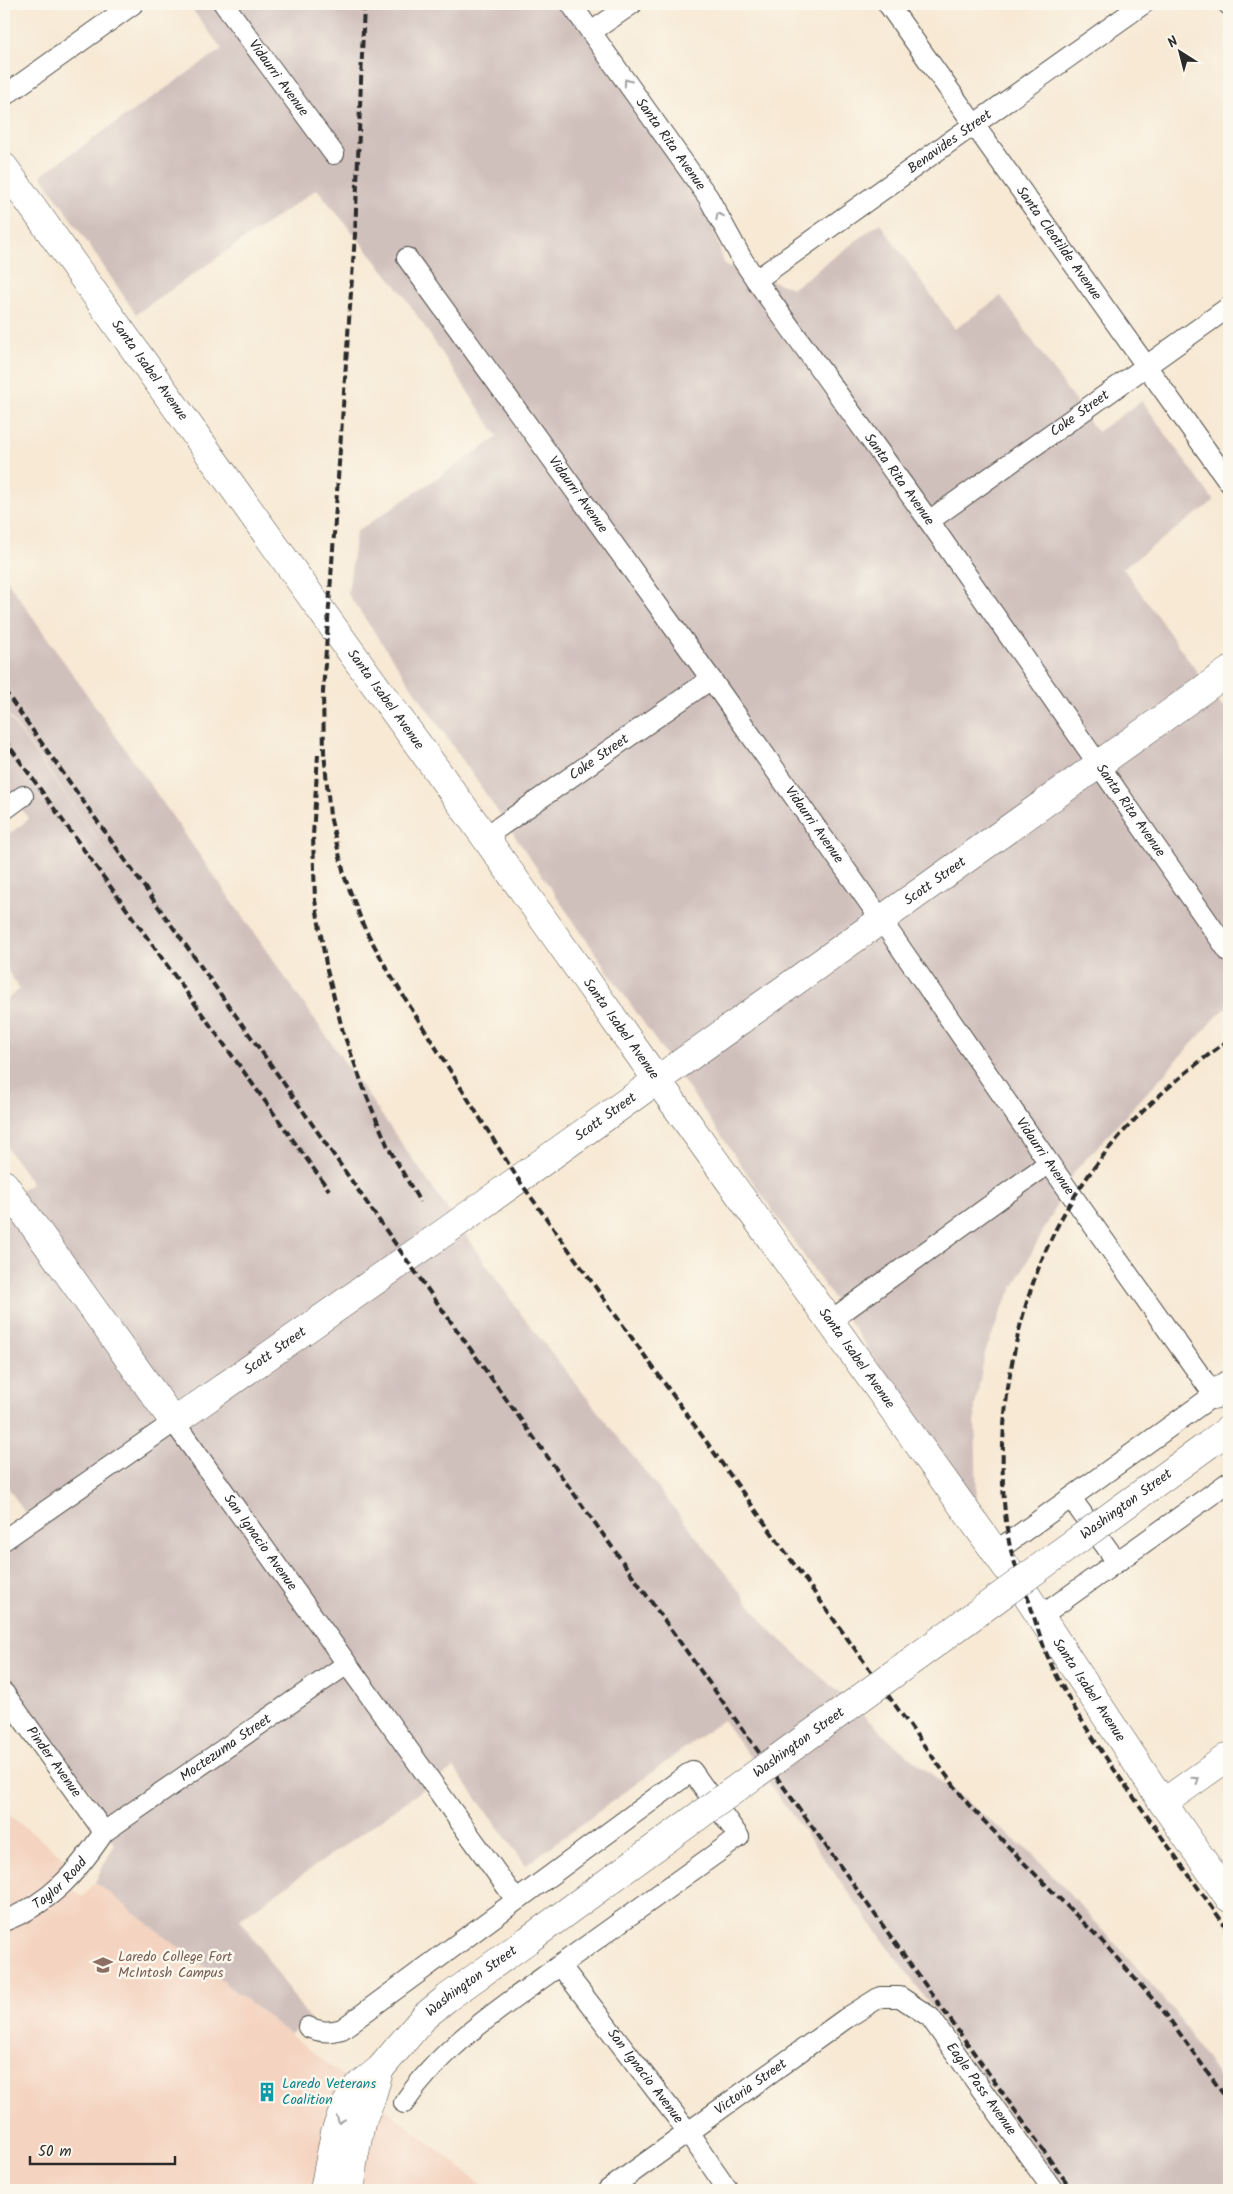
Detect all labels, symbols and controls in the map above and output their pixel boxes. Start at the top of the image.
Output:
north arrow [1156,28,1206,78]
text: N [1163,31,1183,54]
street label: Vidaurri Avenue [243,35,314,122]
one-way arrow [624,78,633,88]
street label: Santa Rita Avenue [630,93,712,196]
street label: Benavides Street [903,104,997,180]
street label: Santa Cleotilde Avenue [1010,182,1108,306]
one-way arrow [715,213,725,222]
street label: Santa Isabel Avenue [106,315,194,426]
street label: Coke Street [1045,384,1114,442]
street label: Santa Rita Avenue [858,428,940,531]
street label: Vidaurri Avenue [542,452,614,538]
street label: Santa Isabel Avenue [341,644,430,755]
street label: Coke Street [564,728,634,786]
street label: Santa Rita Avenue [1090,759,1171,862]
street label: Vidaurri Avenue [779,782,850,869]
street label: Scott Street [899,851,971,911]
street label: Santa Isabel Avenue [577,974,665,1085]
street label: Scott Street [570,1087,642,1147]
street label: Vidaurri Avenue [1010,1113,1080,1201]
street label: Santa Isabel Avenue [813,1303,901,1414]
street label: Scott Street [239,1321,311,1381]
street label: Washington Street [1076,1463,1177,1545]
street label: San Ignacio Avenue [218,1489,303,1596]
street label: Santa Isabel Avenue [1047,1634,1131,1747]
street label: Washington Street [748,1702,850,1784]
street label: Moctezuma Street [175,1708,276,1788]
street label: Pinder Avenue [20,1722,87,1803]
one-way arrow [1190,1777,1200,1786]
street label: Taylor Road [28,1852,93,1915]
street label: Washington Street [421,1940,522,2022]
place label: Laredo College Fort McIntosh Campus [118,1946,233,1984]
school or university icon: Laredo College Fort McIntosh Campus [92,1954,114,1976]
street label: San Ignacio Avenue [601,2024,689,2129]
street label: Eagle Pass Avenue [940,2038,1022,2141]
street label: Victoria Street [710,2053,792,2121]
place label: Laredo Veterans Coalition [282,2073,376,2111]
building icon: Laredo Veterans Coalition [256,2081,278,2103]
one-way arrow [335,2115,346,2124]
scale bar [30,2134,175,2166]
text: 50 m [38,2140,72,2164]

